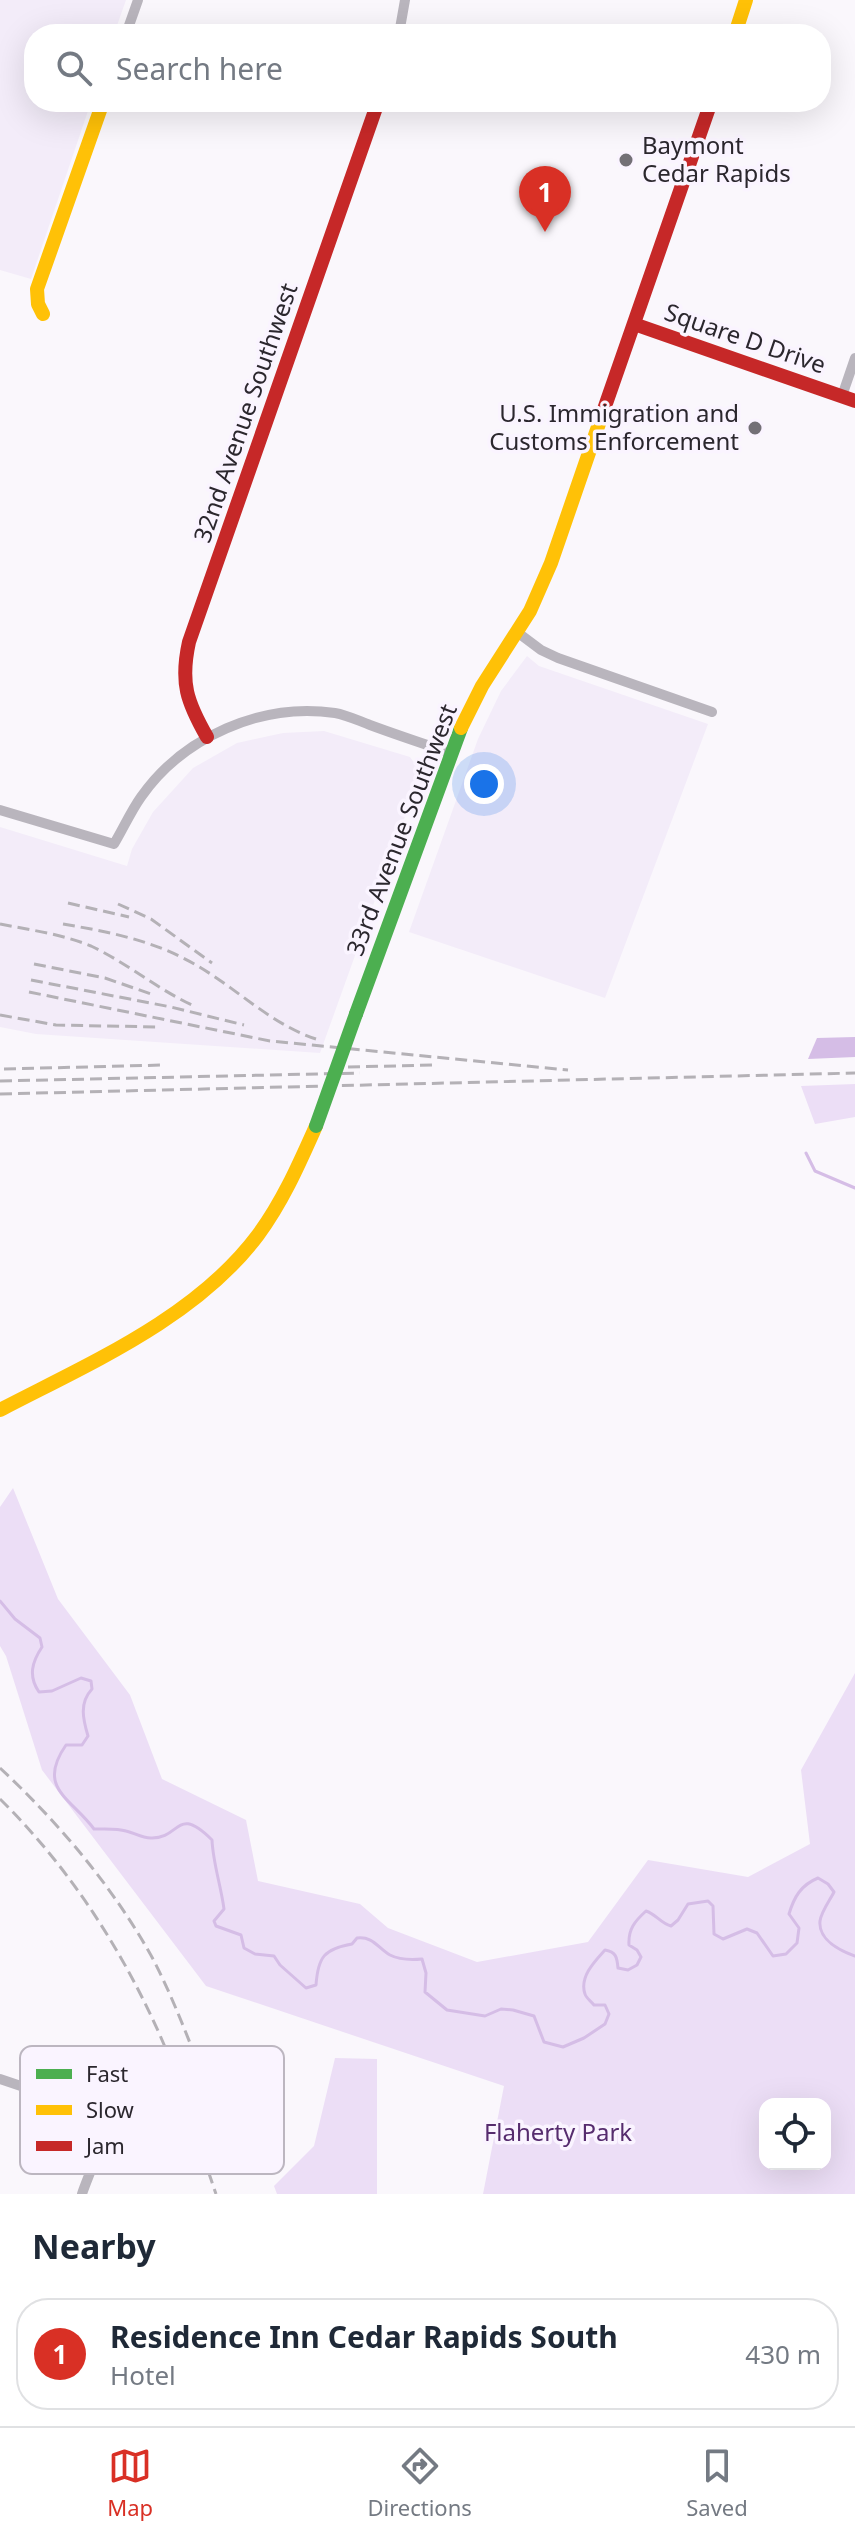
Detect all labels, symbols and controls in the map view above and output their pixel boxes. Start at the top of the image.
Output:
search box [24,24,831,112]
icon: search [52,46,96,90]
text: Search here [116,48,283,89]
place label: Baymont Cedar Rapids [642,128,791,189]
marker: Baymont Cedar Rapids [617,151,635,169]
pin: 1 [519,166,571,232]
street label: 32nd Avenue Southwest [185,278,305,547]
street label: Square D Drive [660,295,831,381]
place label: U.S. Immigration and Customs Enforcement [489,396,739,457]
marker: U.S. Immigration and Customs Enforcement [746,419,764,437]
street label: 33rd Avenue Southwest [337,699,464,960]
your location [464,764,504,804]
legend [20,2046,284,2174]
text: Fast [86,2058,128,2088]
text: Slow [86,2094,135,2124]
map controls [759,2098,831,2170]
button: locate [759,2098,831,2170]
park label: Flaherty Park [484,2115,632,2148]
text: Jam [84,2130,125,2160]
text: Nearby [32,2223,156,2269]
text: Residence Inn Cedar Rapids South [110,2316,618,2357]
text: 1 [53,2336,67,2372]
text: 430 m [745,2336,821,2372]
text: Hotel [110,2357,176,2393]
tab: Map [107,2444,153,2522]
tab: Directions [367,2444,472,2522]
tab: Saved [686,2444,748,2522]

